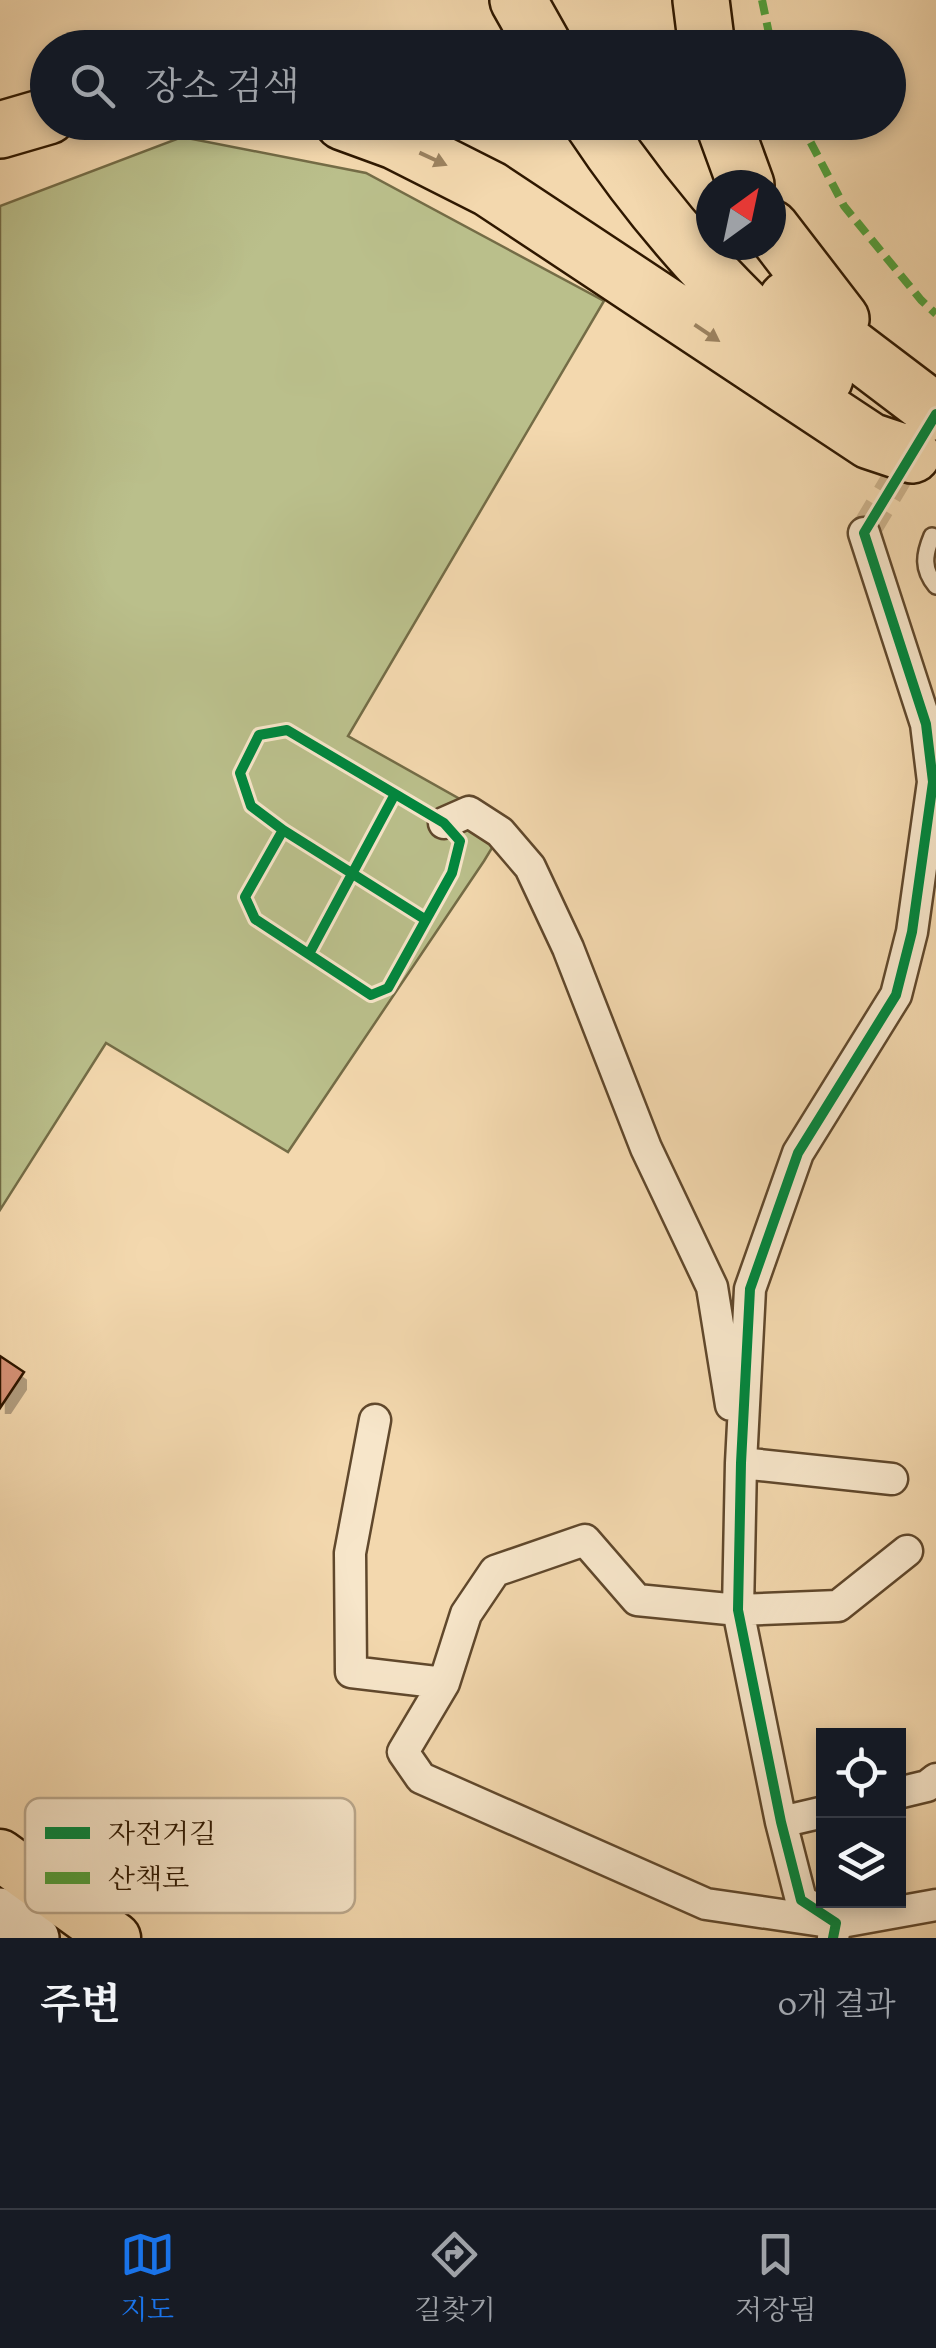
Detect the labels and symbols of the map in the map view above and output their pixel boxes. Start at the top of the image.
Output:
one-way arrow [419,151,448,168]
north arrow [696,170,786,260]
one-way arrow [694,323,721,342]
legend [25,1798,355,1913]
text: 자전거길 [108,1816,216,1855]
text: 산책로 [108,1861,189,1900]

